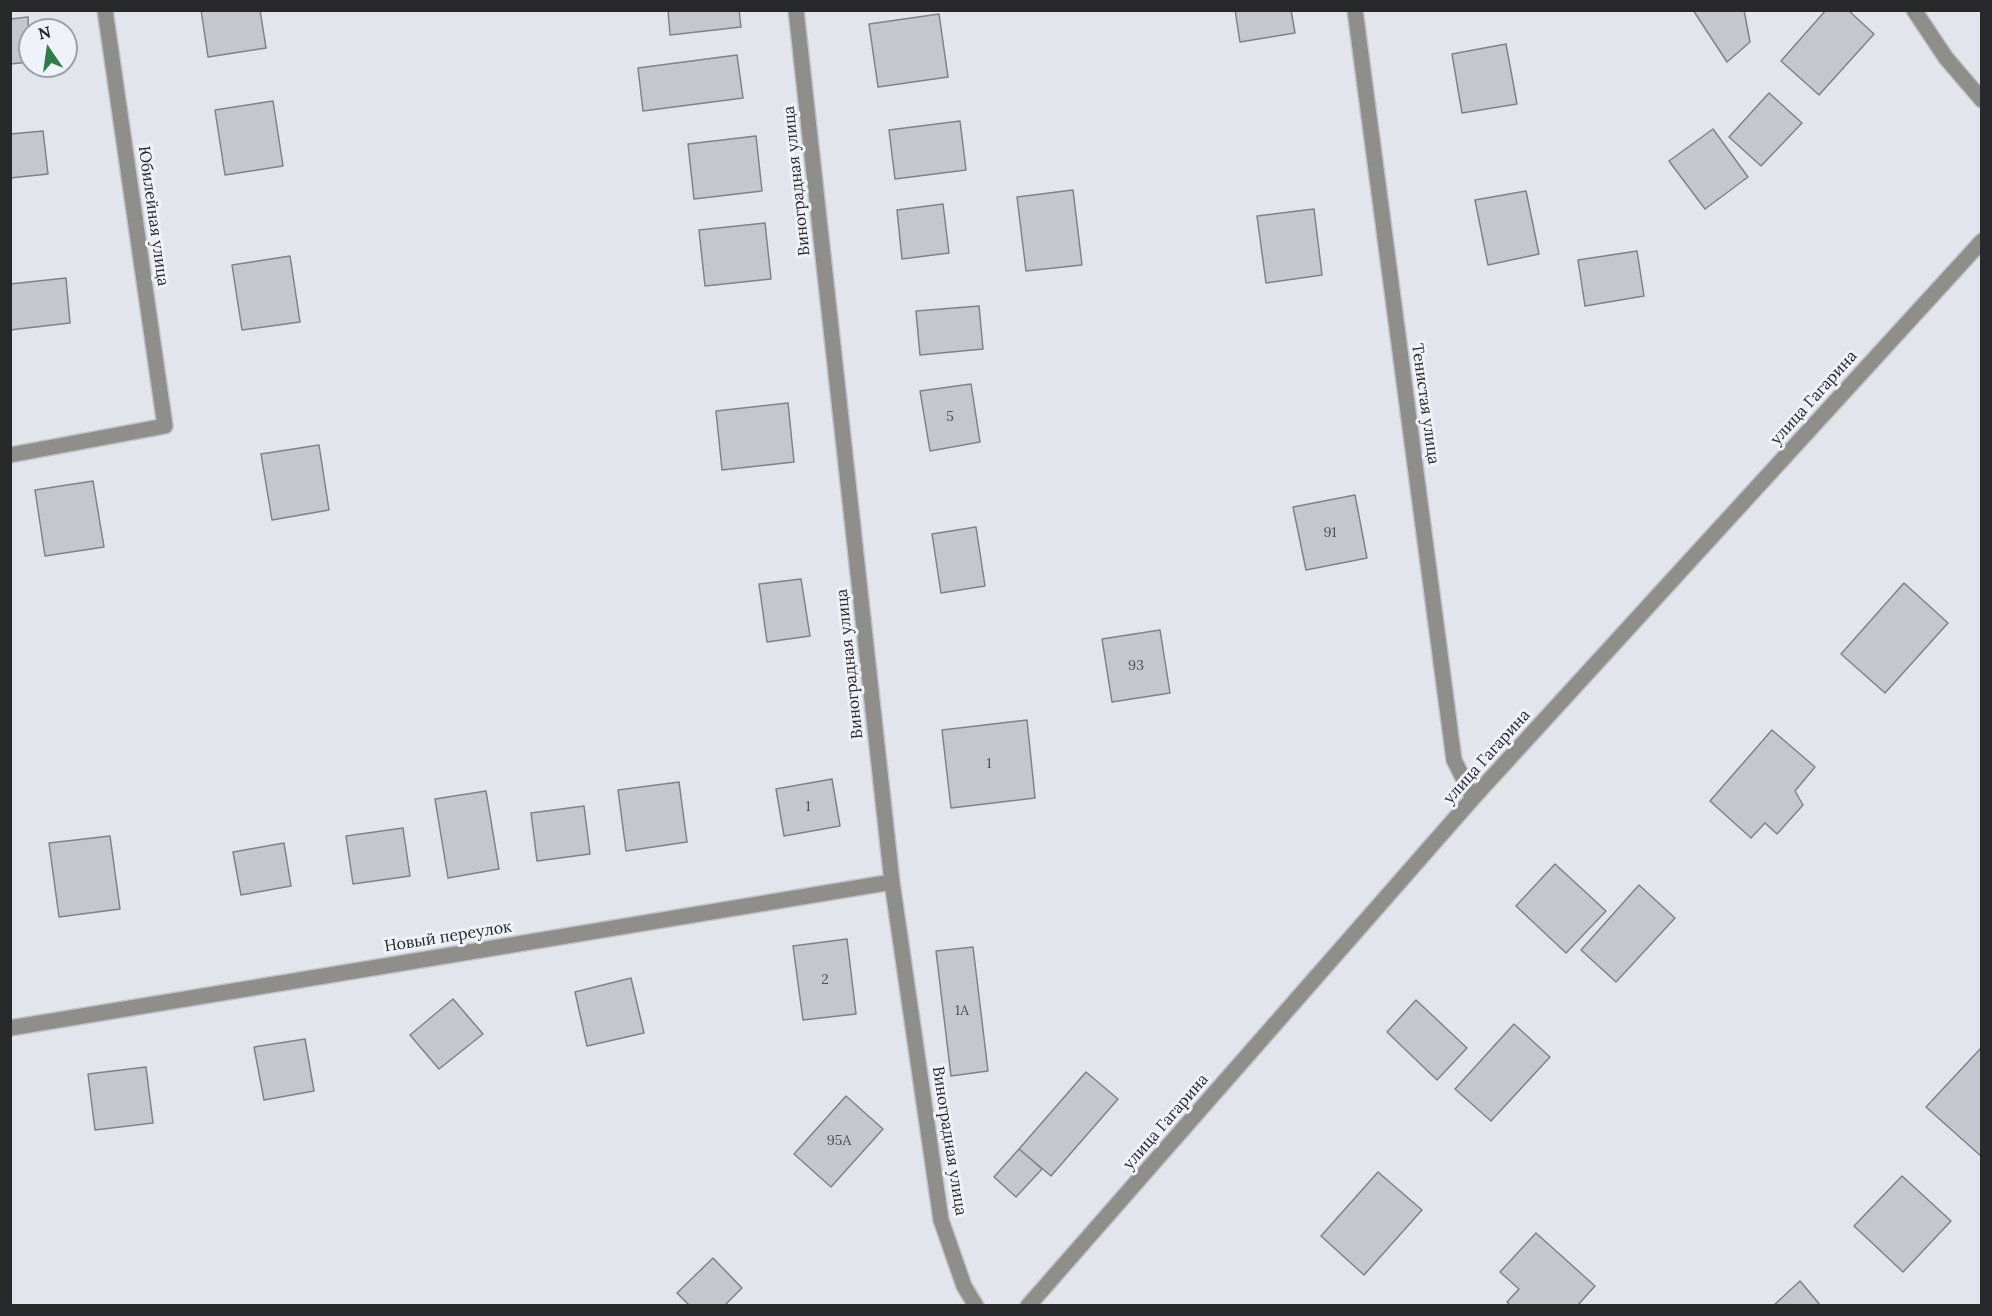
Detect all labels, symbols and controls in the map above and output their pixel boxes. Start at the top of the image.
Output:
north arrow [18,18,78,78]
text: N [36,21,53,44]
street label: Виноградная улица [780,105,814,257]
street label: Юбилейная улица [134,145,172,287]
street label: Тенистая улица [1407,342,1443,466]
street label: улица Гагарина [1767,347,1861,449]
house number: 5 [946,409,954,425]
house number: 91 [1323,525,1337,541]
street label: Виноградная улица [833,588,867,740]
house number: 93 [1128,658,1144,674]
street label: улица Гагарина [1440,706,1534,808]
house number: 1 [986,756,992,772]
house number: 1 [805,799,811,815]
street label: Новый переулок [383,917,513,957]
house number: 2 [821,972,829,988]
house number: 1А [955,1003,969,1019]
street label: Виноградная улица [928,1065,970,1217]
street label: улица Гагарина [1119,1070,1213,1174]
house number: 95А [827,1133,851,1149]

